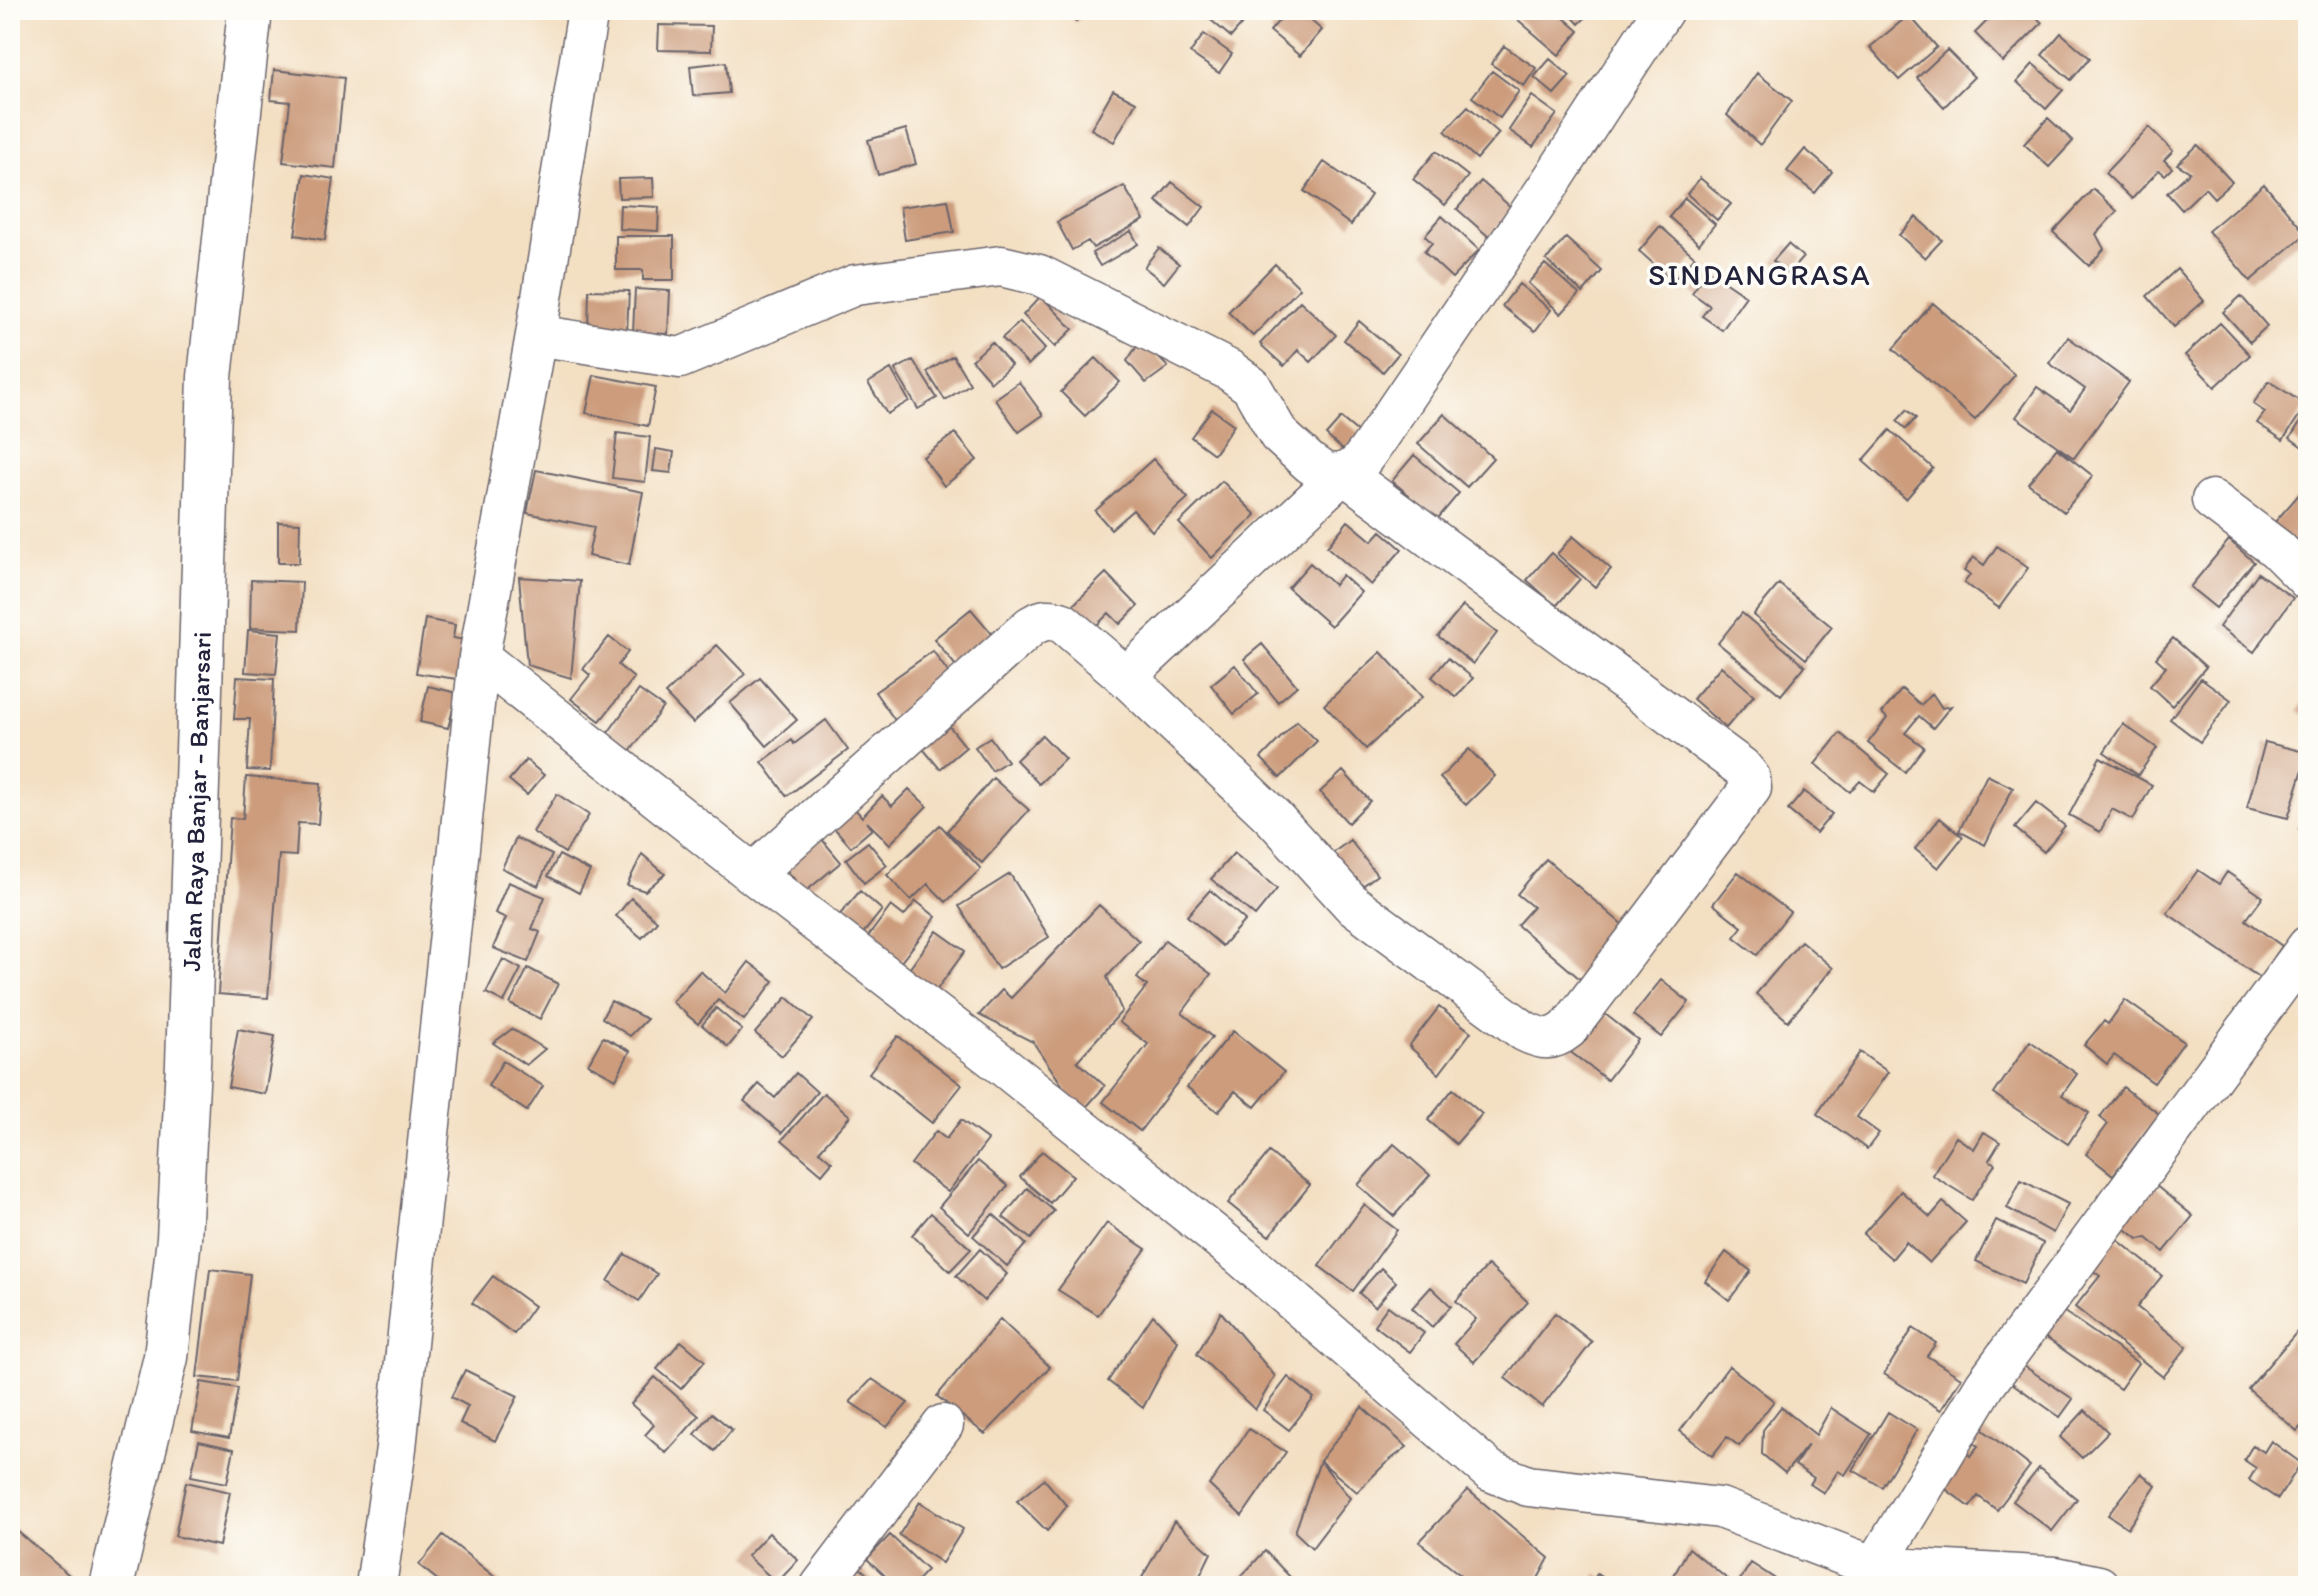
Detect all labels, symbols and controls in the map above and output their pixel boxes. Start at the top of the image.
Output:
district label: SINDANGRASA [1648,256,1872,293]
street label: Jalan Raya Banjar - Banjarsari [175,631,218,972]

